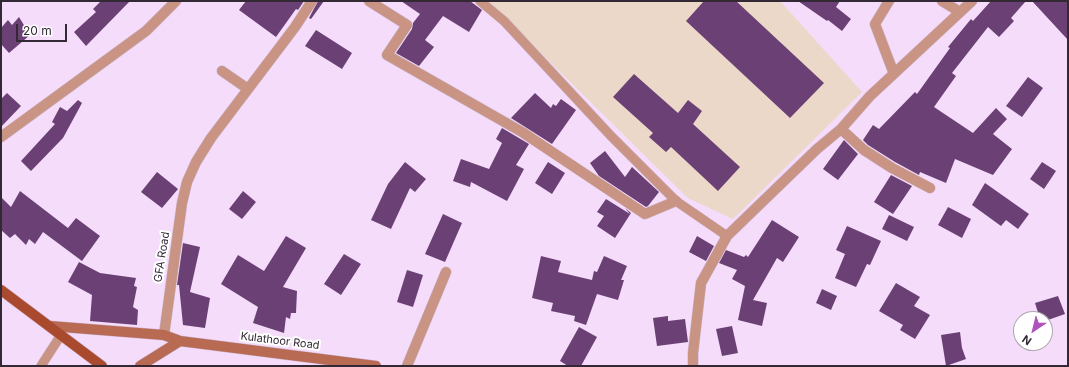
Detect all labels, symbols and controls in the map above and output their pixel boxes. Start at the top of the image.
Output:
scale bar [18,16,69,42]
text: 20 m [23,23,52,38]
street label: GFA Road [151,231,173,283]
north arrow [1013,311,1053,351]
street label: Kulathoor Road [240,330,320,352]
text: N [1019,332,1034,348]

